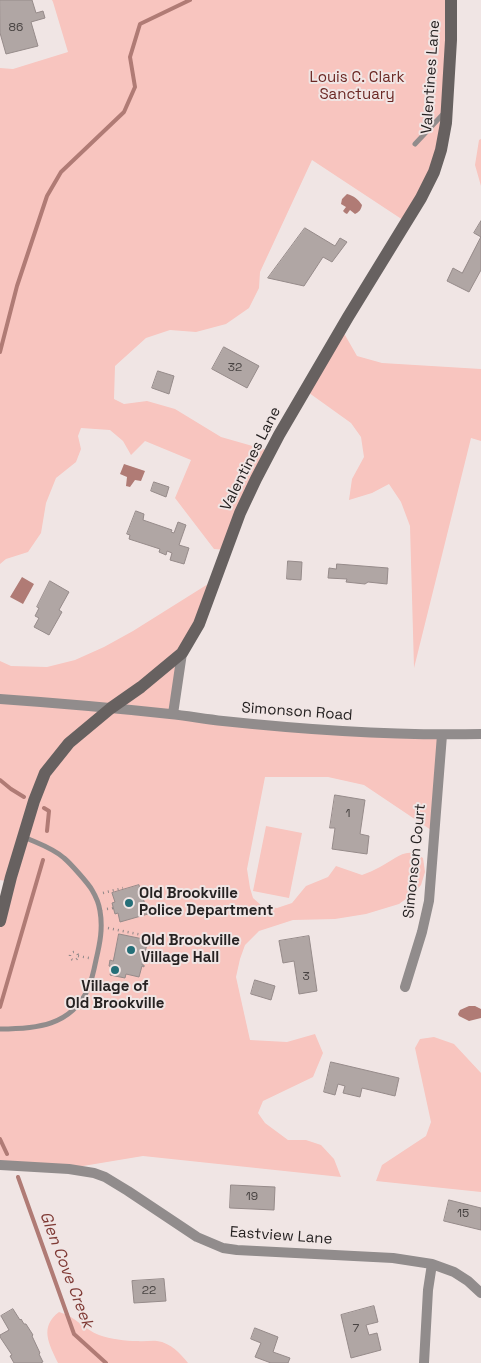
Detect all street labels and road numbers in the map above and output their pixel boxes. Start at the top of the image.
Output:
street label: Valentines Lane [418,19,444,135]
street label: Valentines Lane [217,404,285,514]
street label: Simonson Road [241,699,353,725]
street label: Simonson Court [400,803,430,919]
street label: Eastview Lane [229,1223,333,1249]

